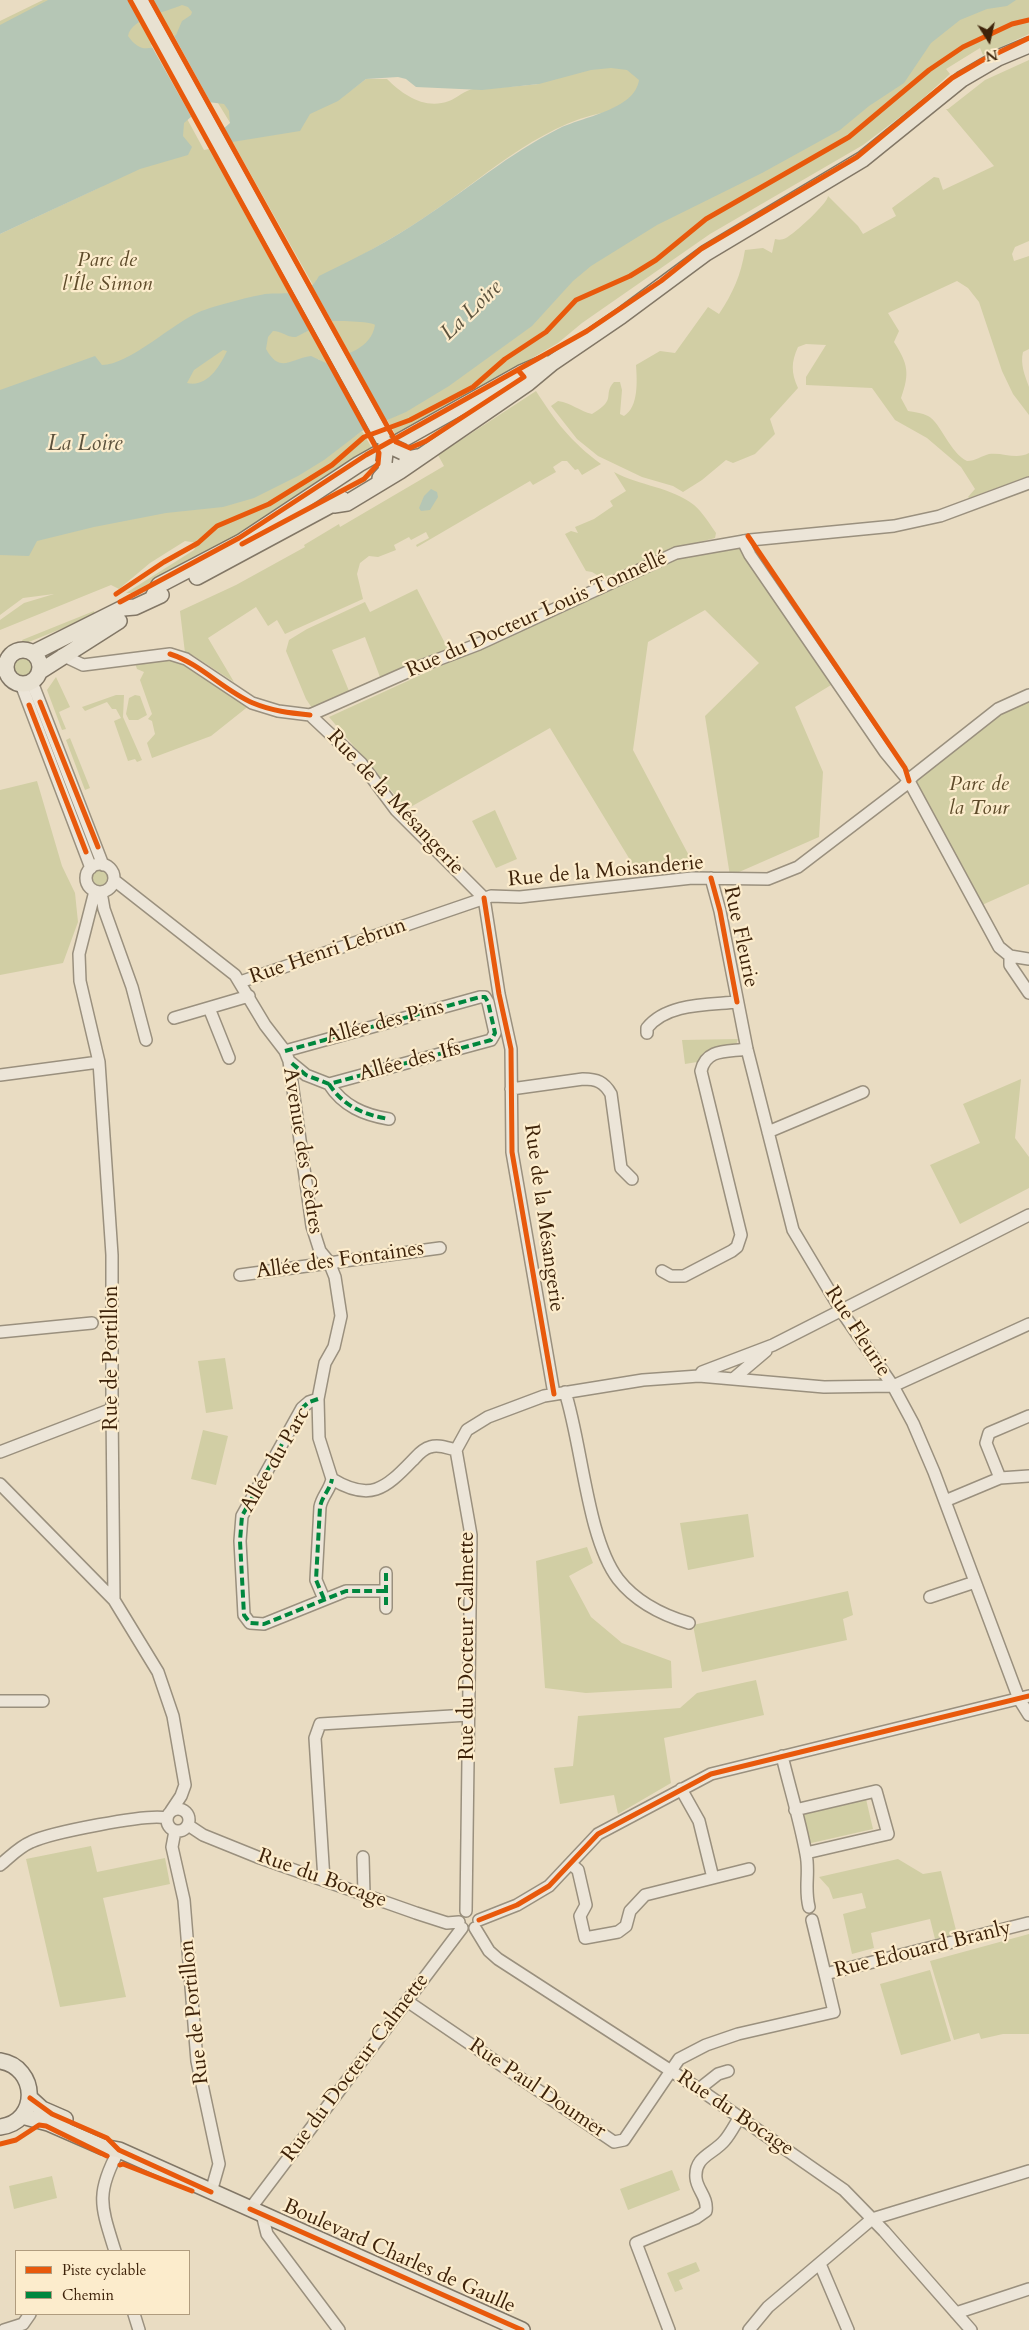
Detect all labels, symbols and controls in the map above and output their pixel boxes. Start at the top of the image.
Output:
north arrow [964,15,1014,65]
text: N [984,45,999,66]
park label: Parc de l'Île Simon [62,248,152,298]
water label: La Loire [436,275,508,347]
water label: La Loire [47,432,123,458]
street label: Rue du Docteur Louis Tonnellé [403,546,671,684]
street label: Rue de la Mésangerie [321,725,469,881]
park label: Parc de la Tour [949,772,1009,822]
street label: Rue de la Moisanderie [507,851,705,893]
street label: Rue Fleurie [717,884,763,990]
street label: Rue Henri Lebrun [246,913,410,991]
street label: Allée des Pins [323,995,447,1051]
street label: Allée des Ifs [356,1036,464,1088]
street label: Avenue des Cèdres [276,1066,328,1236]
street label: Rue de la Mésangerie [517,1122,569,1314]
street label: Allée des Fontaines [255,1237,425,1285]
street label: Rue Fleurie [818,1282,896,1382]
street label: Rue de Portillon [99,1285,125,1431]
street label: Allée du Parc [236,1403,316,1517]
street label: Rue du Docteur Calmette [455,1531,481,1761]
street label: Rue du Bocage [254,1844,390,1914]
street label: Rue Edouard Branly [832,1916,1014,1984]
street label: Rue de Portillon [175,1938,215,2086]
street label: Rue du Docteur Calmette [277,1969,435,2167]
street label: Rue Paul Doumer [464,2034,610,2144]
street label: Rue du Bocage [672,2066,798,2162]
street label: Boulevard Charles de Gaulle [279,2194,519,2320]
legend [15,2250,190,2315]
text: Piste cyclable [62,2260,146,2280]
text: Chemin [62,2285,114,2305]

